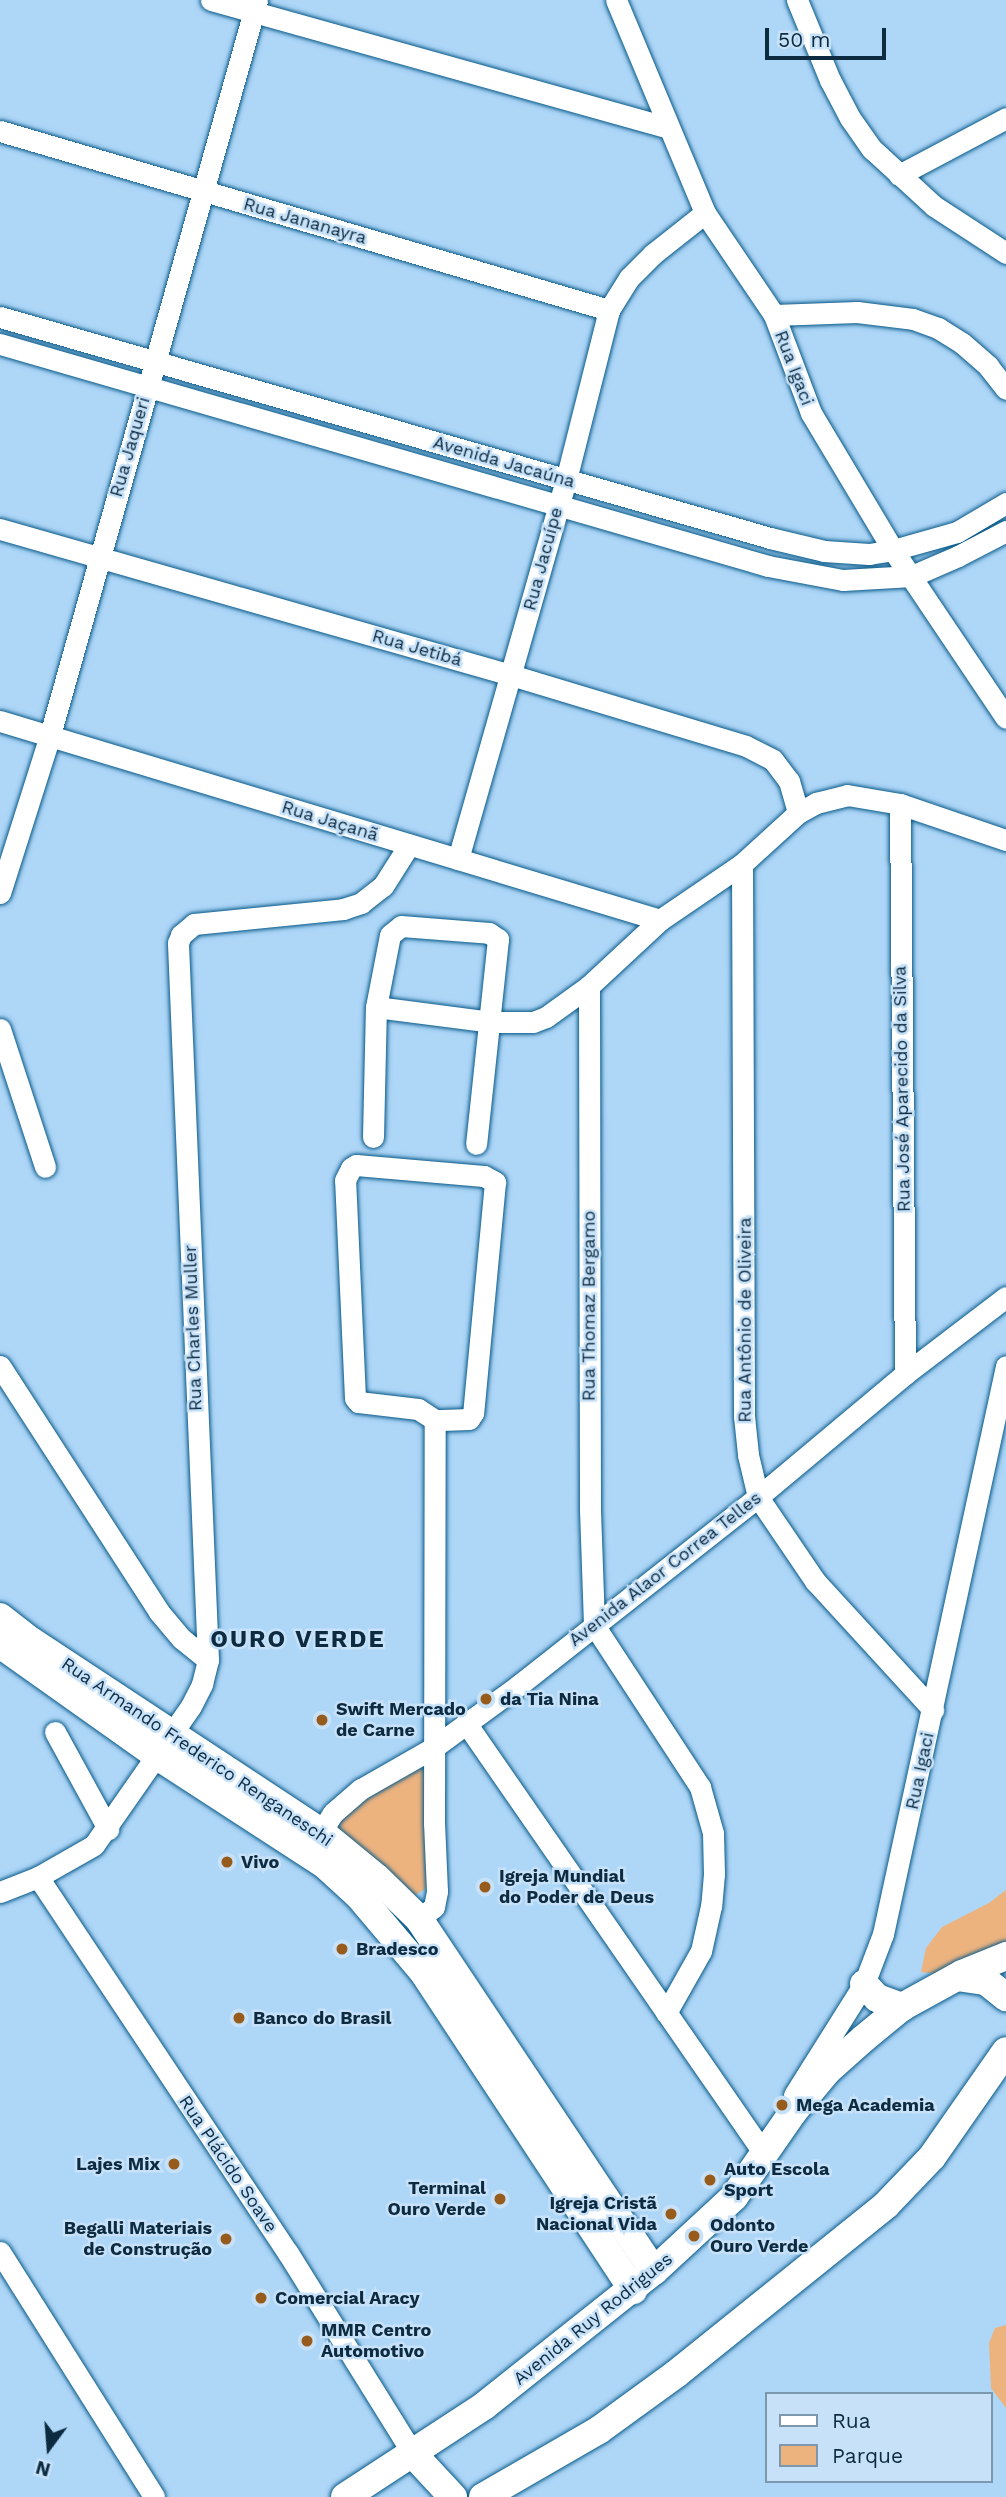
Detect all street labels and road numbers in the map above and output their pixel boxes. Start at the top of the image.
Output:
street label: Rua Jananayra [241,193,369,249]
street label: Rua Igaci [770,327,818,409]
street label: Rua Jaqueri [105,394,155,500]
street label: Avenida Jacaúna [430,431,578,493]
street label: Rua Jacuípe [519,505,567,613]
street label: Rua Jetibá [369,625,465,671]
street label: Rua Jaçanã [279,796,381,846]
street label: Rua José Aparecido da Silva [889,965,915,1213]
street label: Rua Thomaz Bergamo [578,1210,600,1402]
street label: Rua Antônio de Oliveira [734,1217,756,1423]
street label: Rua Charles Muller [179,1244,207,1412]
street label: Avenida Alaor Correa Telles [563,1486,767,1652]
street label: Rua Armando Frederico Renganeschi [57,1653,337,1851]
street label: Rua Igaci [901,1730,939,1812]
street label: Rua Plácido Soave [174,2091,282,2237]
street label: Avenida Ruy Rodrigues [509,2248,677,2390]

